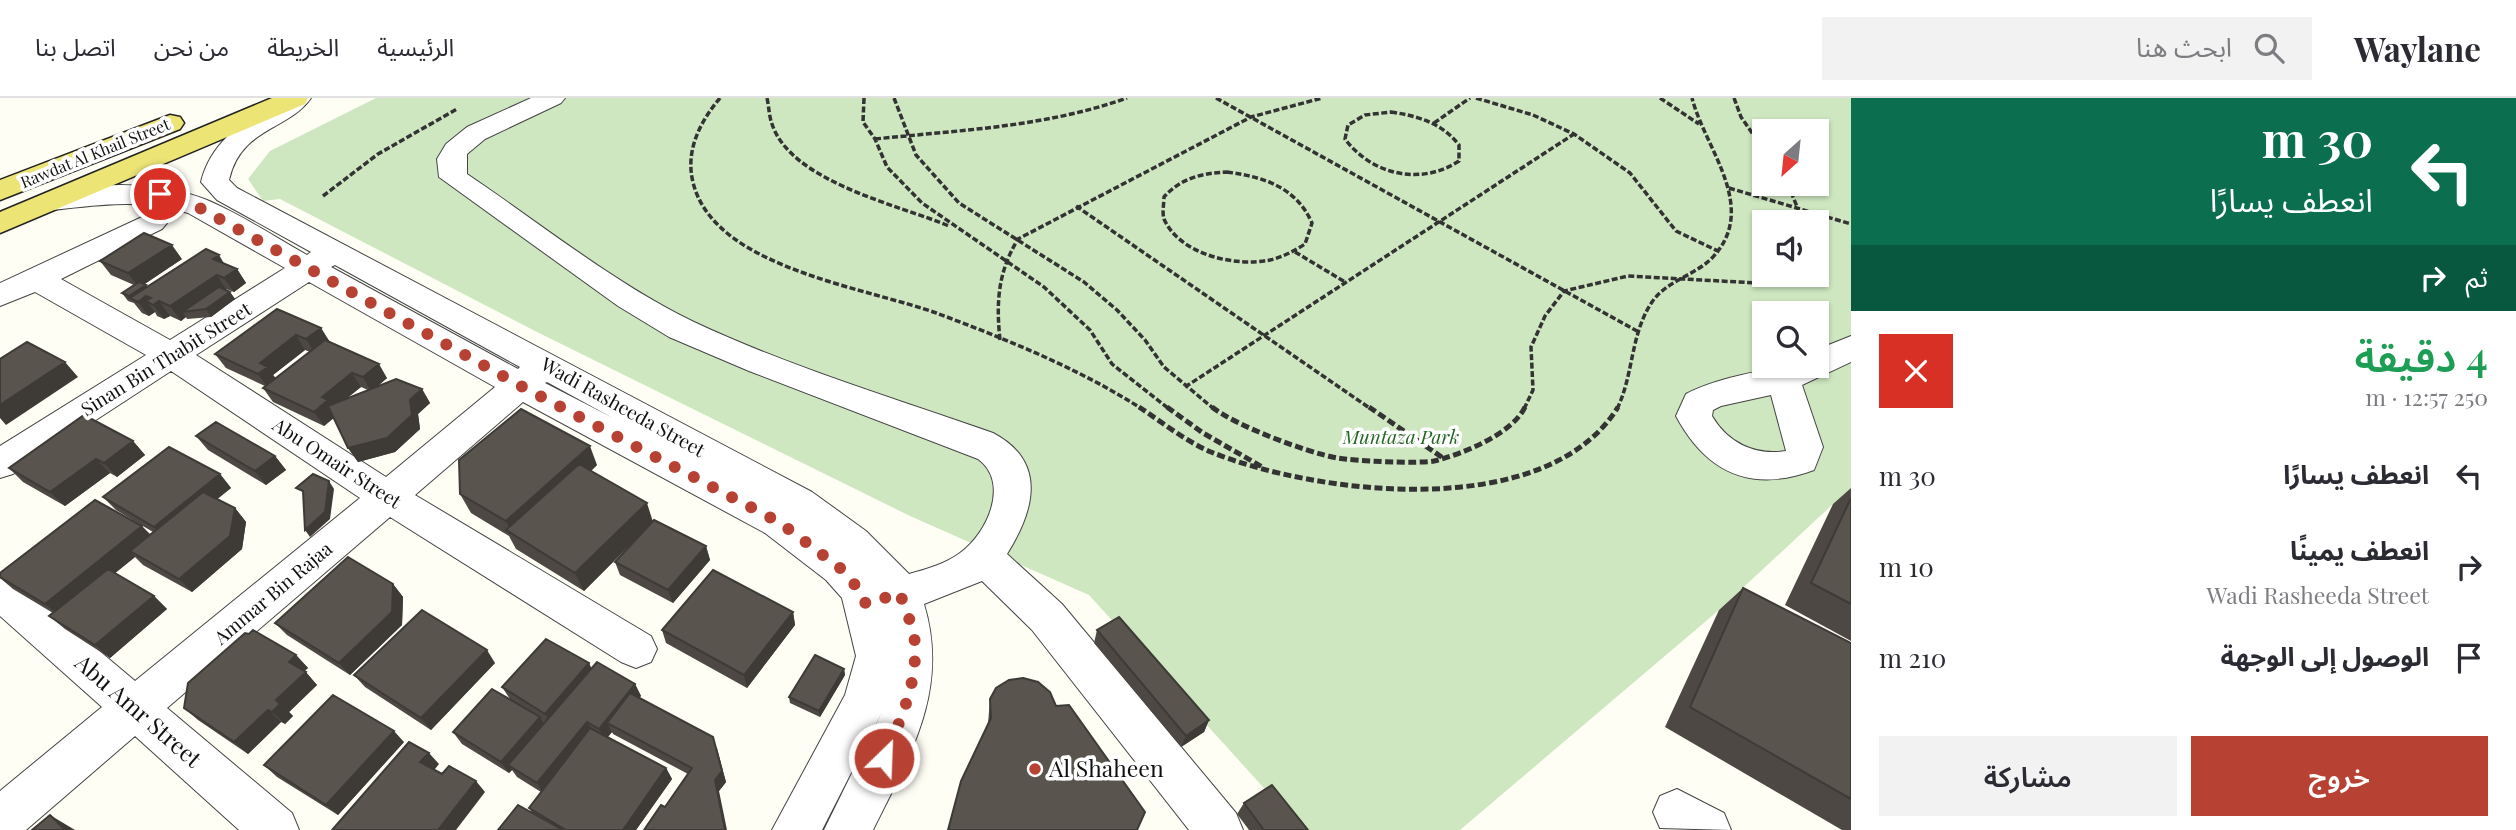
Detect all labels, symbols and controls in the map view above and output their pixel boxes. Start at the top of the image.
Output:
search box [1822,17,2312,80]
text: Waylane [2354,26,2481,70]
text: ابحث هنا [2136,29,2232,64]
icon: search [2250,29,2288,67]
text: اتصل بنا [35,30,116,62]
text: من نحن [154,30,229,62]
text: الخريطة [267,30,339,62]
text: الرئيسية [377,30,454,62]
text: 30 m [2262,105,2373,170]
street label: Rawdat Al Khail Street [17,113,173,192]
north arrow [1752,119,1829,196]
map controls [1752,119,1829,378]
icon: left [2397,126,2488,217]
pin [130,164,190,224]
icon: arrive [141,175,179,213]
text: انعطف يسارًا [2210,177,2373,220]
button: sound [1752,210,1829,287]
icon: right [2414,259,2452,297]
text: ثم [2466,259,2488,294]
street label: Sinan Bin Thabit Street [75,295,256,421]
button: search [1752,301,1829,378]
text: 4 دقيقة [2354,327,2488,383]
button: close [1879,334,1953,408]
street label: Wadi Rasheeda Street [536,350,710,462]
text: 250 m · 12:57 [2365,381,2488,412]
street label: Abu Omair Street [267,410,407,514]
park label: Muntaza Park [1342,423,1459,449]
text: انعطف يسارًا [2283,456,2429,491]
icon: left [2450,457,2488,495]
text: 30 m [1879,458,1936,493]
text: انعطف يمينًا [2290,532,2429,567]
street label: Ammar Bin Rajaa [207,535,337,650]
icon: right [2450,548,2488,586]
text: 10 m [1879,549,1934,584]
text: Wadi Rasheeda Street [2207,579,2429,610]
text: الوصول إلى الوجهة [2221,638,2429,673]
icon: arrive [2450,639,2488,677]
text: 210 m [1879,640,1946,675]
street label: Abu Amr Street [68,646,209,774]
position arrow [847,721,921,795]
button: مشاركة [1879,736,2177,816]
button: خروج [2191,736,2488,816]
place label: Al Shaheen [1048,752,1164,783]
marker: Al Shaheen [1027,761,1043,777]

